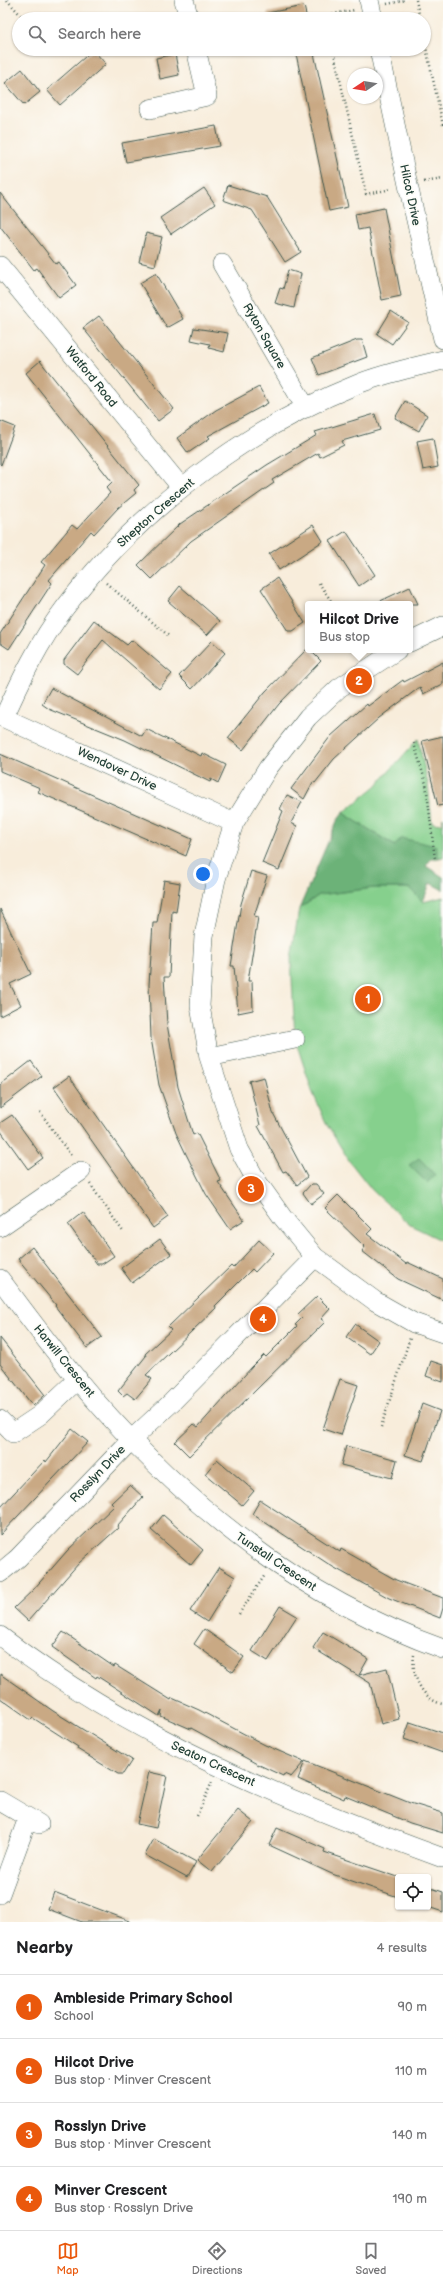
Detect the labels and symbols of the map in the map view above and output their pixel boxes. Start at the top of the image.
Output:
north arrow [347,68,383,104]
street label: Hilcot Drive [396,163,424,227]
street label: Ryton Square [239,301,289,371]
street label: Watford Road [62,344,120,411]
street label: Shepton Crescent [114,475,198,551]
pin: 2 [346,666,372,696]
street label: Wendover Drive [75,744,159,794]
your location [193,864,213,884]
pin: 1 [355,984,381,1014]
pin: 3 [238,1174,264,1204]
pin: 4 [250,1304,276,1334]
street label: Harwill Crescent [30,1322,98,1401]
street label: Rosslyn Drive [67,1442,129,1506]
street label: Tunstall Crescent [233,1529,319,1595]
street label: Seaton Crescent [169,1738,258,1790]

